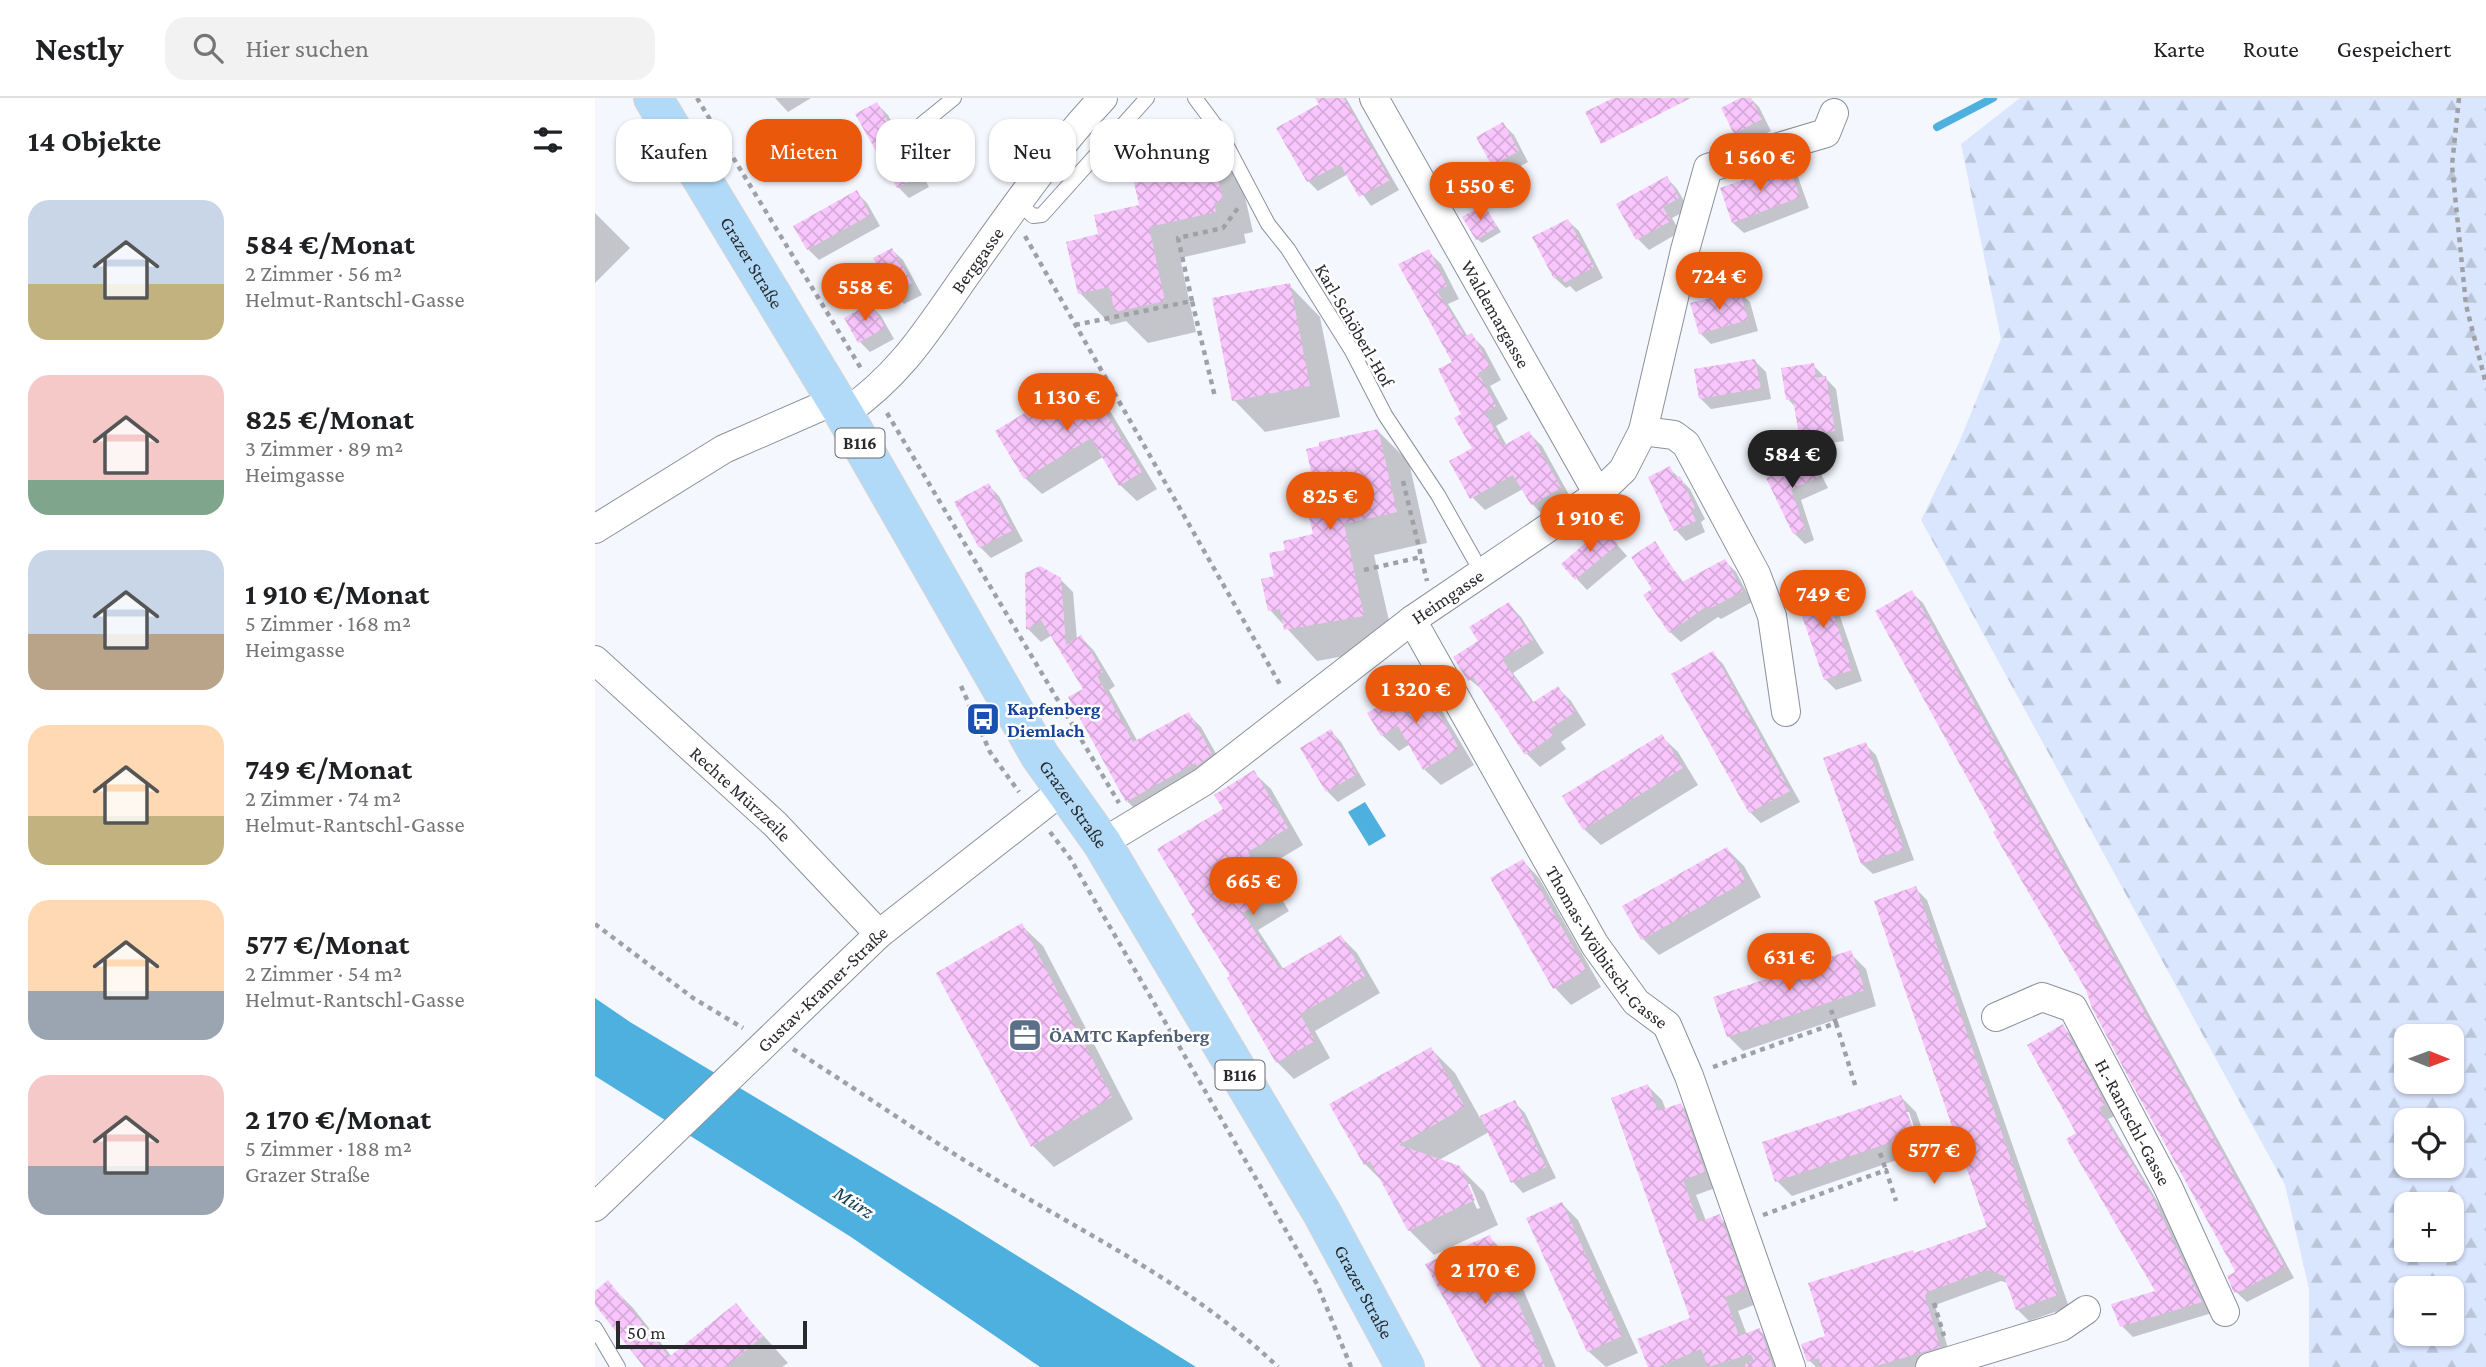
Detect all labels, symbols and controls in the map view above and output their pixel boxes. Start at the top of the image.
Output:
search box [165,17,655,80]
icon: search [189,29,227,67]
text: Nestly [35,30,123,67]
text: Hier suchen [245,34,369,63]
text: Karte [2153,35,2205,62]
text: Route [2243,35,2299,62]
text: Gespeichert [2337,35,2451,62]
chip: Kaufen [616,119,732,182]
chip: Mieten [746,119,862,182]
chip: Filter [876,119,975,182]
chip: Neu [989,119,1076,182]
chip: Wohnung [1090,119,1234,182]
icon: filters [529,121,567,159]
text: 14 Objekte [28,124,161,157]
pin: 1 560 € [1695,134,1825,193]
text: 1 560 € [1725,143,1795,169]
pin: 1 550 € [1415,162,1545,222]
text: 1 550 € [1446,172,1514,198]
street label: Grazer Straße [716,213,788,312]
street label: Berggasse [947,223,1008,297]
text: 584 €/Monat [245,227,415,260]
icon: home [84,228,168,312]
pin: 724 € [1670,252,1768,312]
street label: Waldemargasse [1457,257,1534,372]
text: 2 Zimmer · 56 m² [245,260,402,286]
street label: Karl-Schöberl-Hof [1311,260,1399,392]
text: 724 € [1692,262,1746,288]
pin: 558 € [816,264,914,323]
text: 558 € [837,273,893,299]
text: Helmut-Rantschl-Gasse [245,286,465,312]
pin: 1 130 € [1002,374,1132,433]
text: 1 130 € [1034,383,1100,409]
text: 825 €/Monat [245,402,414,435]
icon: home [84,403,168,487]
road number: B116 [835,428,885,458]
pin: 584 € [1743,430,1841,490]
text: 3 Zimmer · 89 m² [245,435,403,461]
text: 584 € [1764,440,1820,466]
text: Heimgasse [245,461,345,487]
pin: 825 € [1281,472,1379,532]
text: 825 € [1302,482,1358,508]
pin: 1 910 € [1525,494,1655,554]
text: 1 910 € [1556,504,1624,530]
street label: Heimgasse [1408,565,1487,628]
pin: 749 € [1774,570,1872,630]
text: 1 910 €/Monat [245,577,429,610]
icon: home [84,578,168,662]
text: 749 € [1796,580,1850,606]
text: 5 Zimmer · 168 m² [245,610,411,636]
text: Heimgasse [245,636,345,662]
pin: 1 320 € [1351,666,1481,725]
text: 1 320 € [1381,675,1451,701]
place label: Kapfenberg Diemlach [1007,698,1101,741]
bus stop icon: Kapfenberg Diemlach [964,700,1002,738]
street label: Rechte Mürzzeile [686,742,796,846]
text: 749 €/Monat [245,752,412,785]
icon: home [84,753,168,837]
street label: Grazer Straße [1035,756,1112,852]
text: 2 Zimmer · 74 m² [245,785,401,811]
text: Helmut-Rantschl-Gasse [245,811,465,837]
pin: 665 € [1204,858,1302,917]
street label: Thomas-Wölbitsch-Gasse [1542,862,1672,1033]
text: 665 € [1225,867,1281,893]
street label: Gustav-Kramer-Straße [753,922,892,1056]
text: 577 €/Monat [245,927,409,960]
icon: home [84,928,168,1012]
pin: 631 € [1740,934,1838,993]
text: 631 € [1763,943,1815,969]
text: 2 Zimmer · 54 m² [245,960,402,986]
text: Helmut-Rantschl-Gasse [245,986,465,1012]
office icon: ÖAMTC Kapfenberg [1006,1016,1044,1054]
north arrow [2394,1024,2464,1094]
map controls [2394,1024,2464,1346]
place label: ÖAMTC Kapfenberg [1049,1025,1210,1046]
street label: H.-Rantschl-Gasse [2091,1055,2175,1189]
road number: B116 [1215,1060,1265,1090]
text: 2 170 €/Monat [245,1102,431,1135]
icon: home [84,1103,168,1187]
button: locate [2394,1108,2464,1178]
pin: 577 € [1885,1126,1983,1186]
text: 5 Zimmer · 188 m² [245,1135,412,1161]
text: 577 € [1908,1136,1960,1162]
text: Grazer Straße [245,1161,370,1187]
water label: Mürz [828,1180,880,1224]
button: + [2394,1192,2464,1262]
street label: Grazer Straße [1330,1241,1398,1342]
pin: 2 170 € [1420,1246,1550,1306]
text: 2 170 € [1450,1256,1520,1282]
button: − [2394,1276,2464,1346]
scale bar [616,1318,807,1350]
text: 50 m [627,1322,666,1343]

